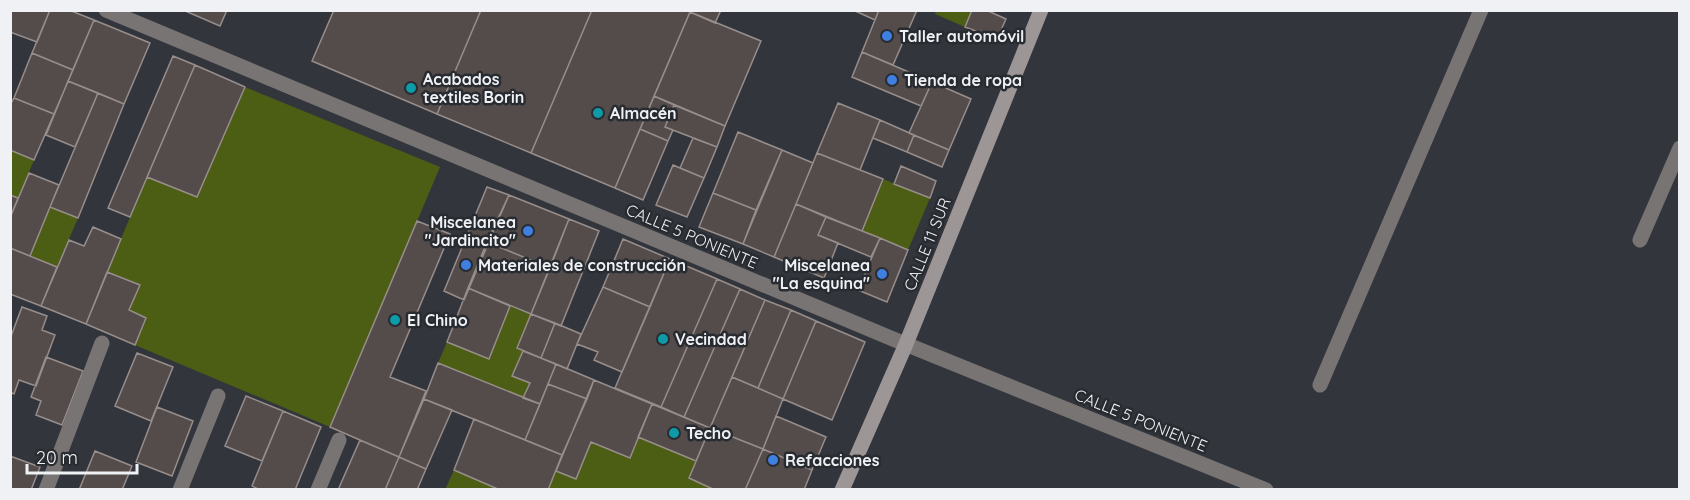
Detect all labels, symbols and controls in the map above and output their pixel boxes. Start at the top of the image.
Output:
place label: Taller automóvil [899,26,1024,46]
marker: Taller automóvil [880,29,894,43]
place label: Acabados textiles Borin [423,69,524,107]
place label: Tienda de ropa [904,70,1022,90]
marker: Tienda de ropa [885,73,899,87]
marker: Acabados textiles Borin [404,81,418,95]
place label: Almacén [610,103,677,123]
marker: Almacén [591,106,605,120]
street label: CALLE 11 SUR [899,195,955,293]
street label: CALLE 5 PONIENTE [623,199,761,273]
place label: Miscelanea "Jardincito" [425,212,516,250]
marker: Miscelanea "Jardincito" [521,224,535,238]
place label: Materiales de construcción [478,255,686,275]
place label: Miscelanea "La esquina" [773,255,870,293]
marker: Materiales de construcción [459,258,473,272]
marker: Miscelanea "La esquina" [875,267,889,281]
place label: El Chino [407,310,468,330]
marker: El Chino [388,313,402,327]
place label: Vecindad [675,329,747,349]
marker: Vecindad [656,332,670,346]
street label: CALLE 5 PONIENTE [1072,384,1210,456]
place label: Techo [686,423,731,443]
marker: Techo [667,426,681,440]
scale bar [27,437,136,475]
text: 20 m [36,446,78,469]
place label: Refacciones [785,450,880,470]
marker: Refacciones [766,453,780,467]

